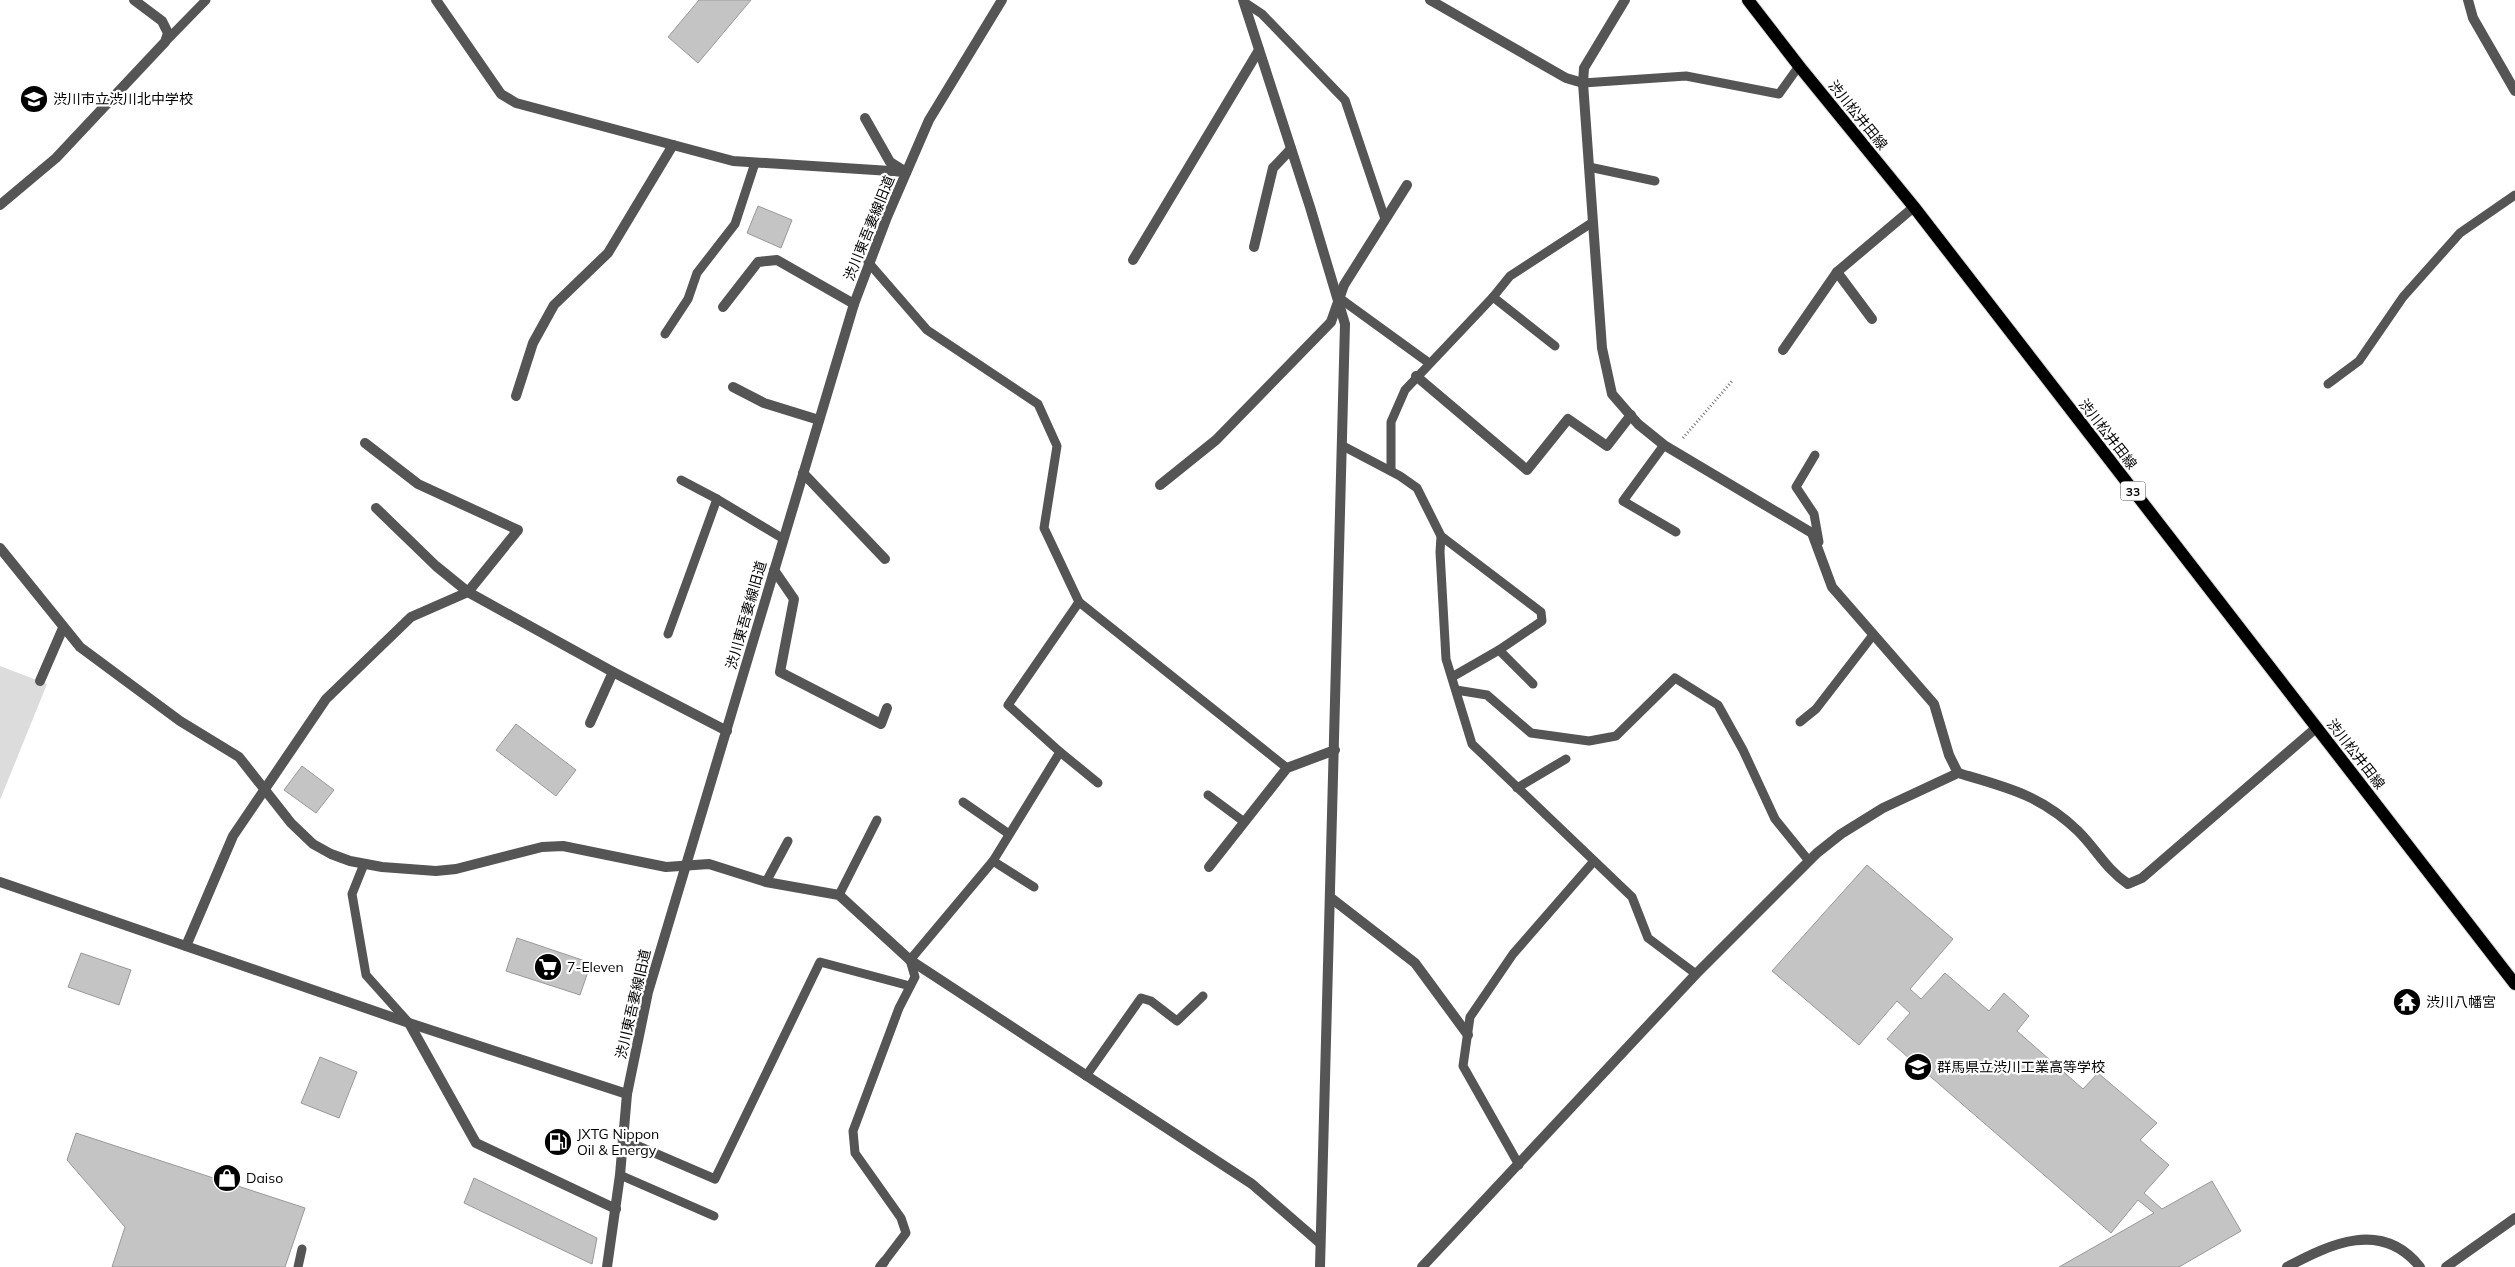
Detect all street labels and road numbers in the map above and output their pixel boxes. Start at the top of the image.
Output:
street label: 渋川松井田線 [1825,77,1891,153]
street label: 渋川東吾妻線旧道 [840,173,898,283]
street label: 渋川松井田線 [2075,395,2141,473]
road number: 33 [2120,482,2146,501]
street label: 渋川東吾妻線旧道 [722,559,770,671]
street label: 渋川松井田線 [2323,715,2389,793]
street label: 渋川東吾妻線旧道 [612,947,654,1061]

